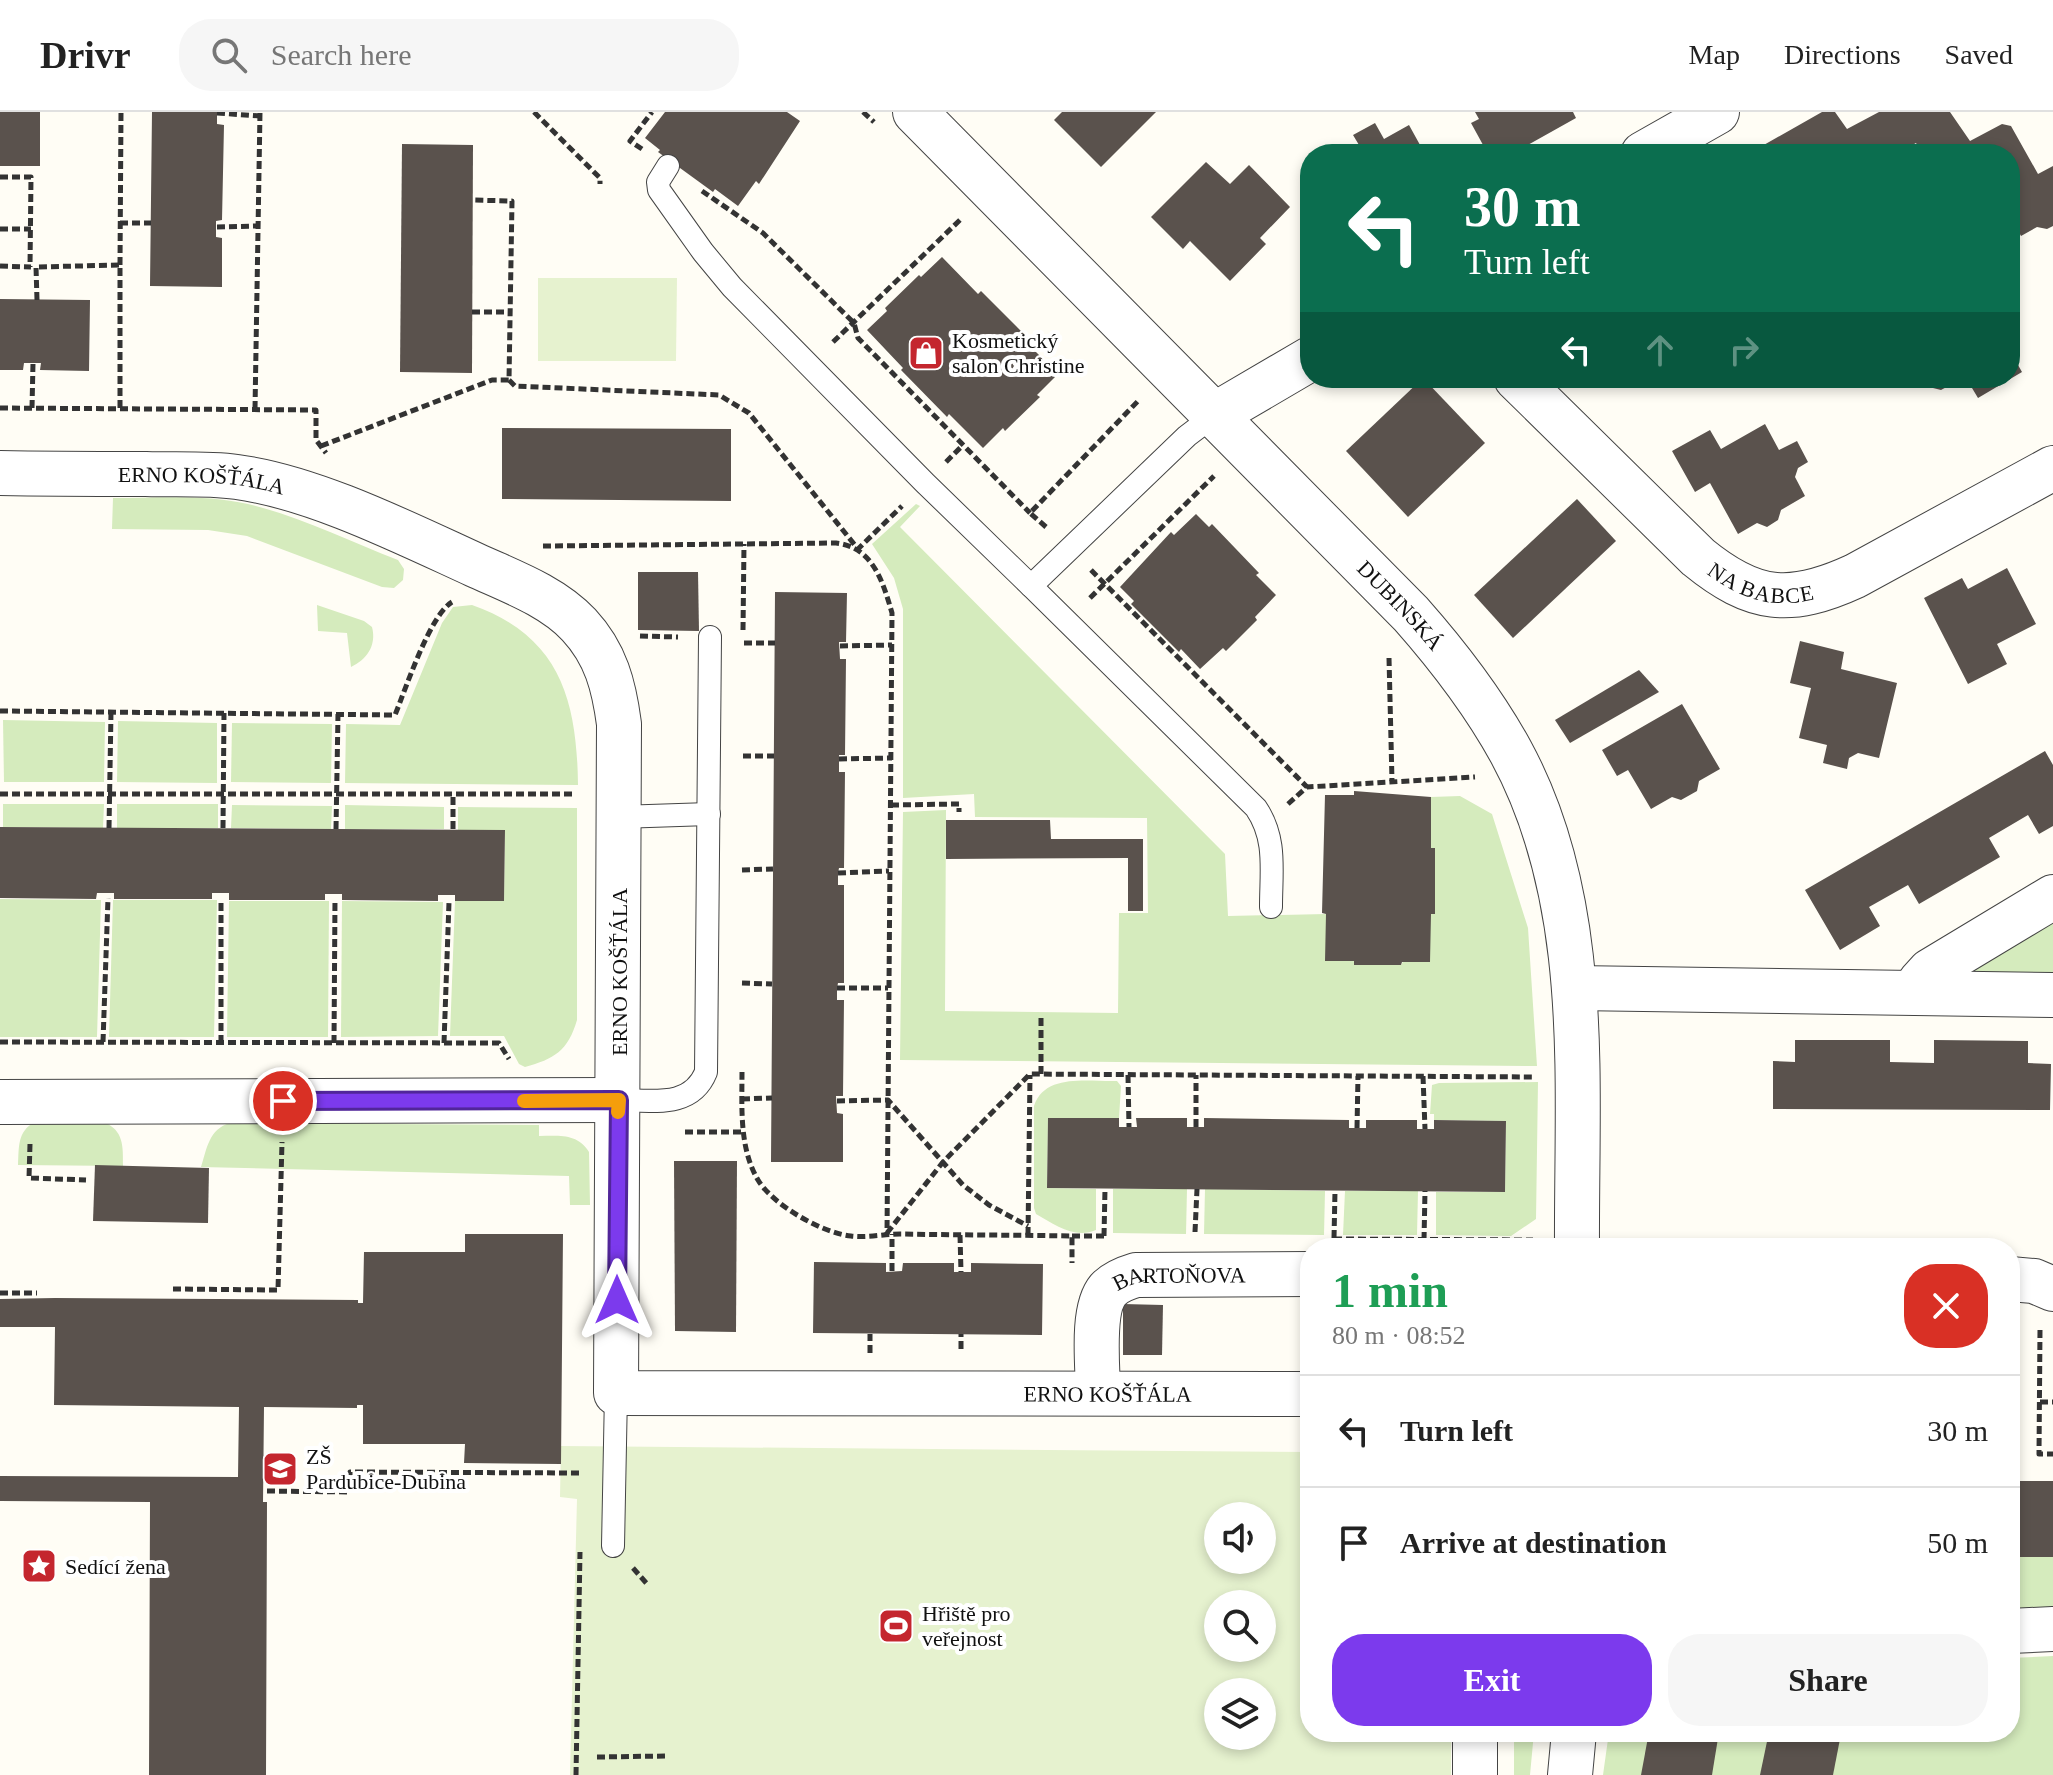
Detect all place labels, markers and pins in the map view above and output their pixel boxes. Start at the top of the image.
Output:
place label: Kosmetický salon Christine [952,328,1085,378]
shop icon: Kosmetický salon Christine [907,334,945,372]
pin [249,1067,317,1135]
place label: ZŠ Pardubice-Dubina [306,1444,466,1494]
school or university icon: ZŠ Pardubice-Dubina [261,1450,299,1488]
place icon: Sedící žena [20,1547,58,1585]
place label: Sedící žena [65,1554,166,1579]
place label: Hřiště pro veřejnost [922,1601,1011,1651]
sports icon: Hřiště pro veřejnost [877,1607,915,1645]

